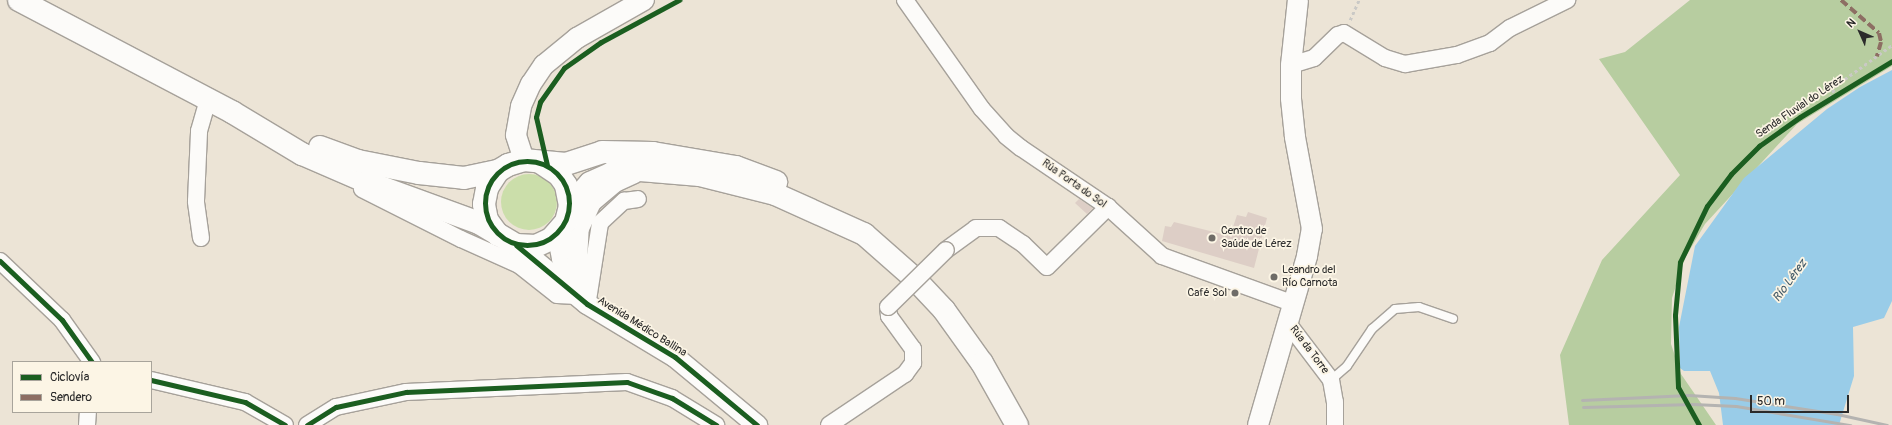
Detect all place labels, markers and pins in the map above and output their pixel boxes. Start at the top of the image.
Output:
place label: Centro de Saúde de Lérez [1221,225,1292,251]
marker: Centro de Saúde de Lérez [1206,232,1218,244]
place label: Leandro del Río Carnota [1282,264,1337,290]
marker: Leandro del Río Carnota [1269,272,1279,282]
place label: Café Sol [1187,286,1227,300]
marker: Café Sol [1230,288,1240,298]

